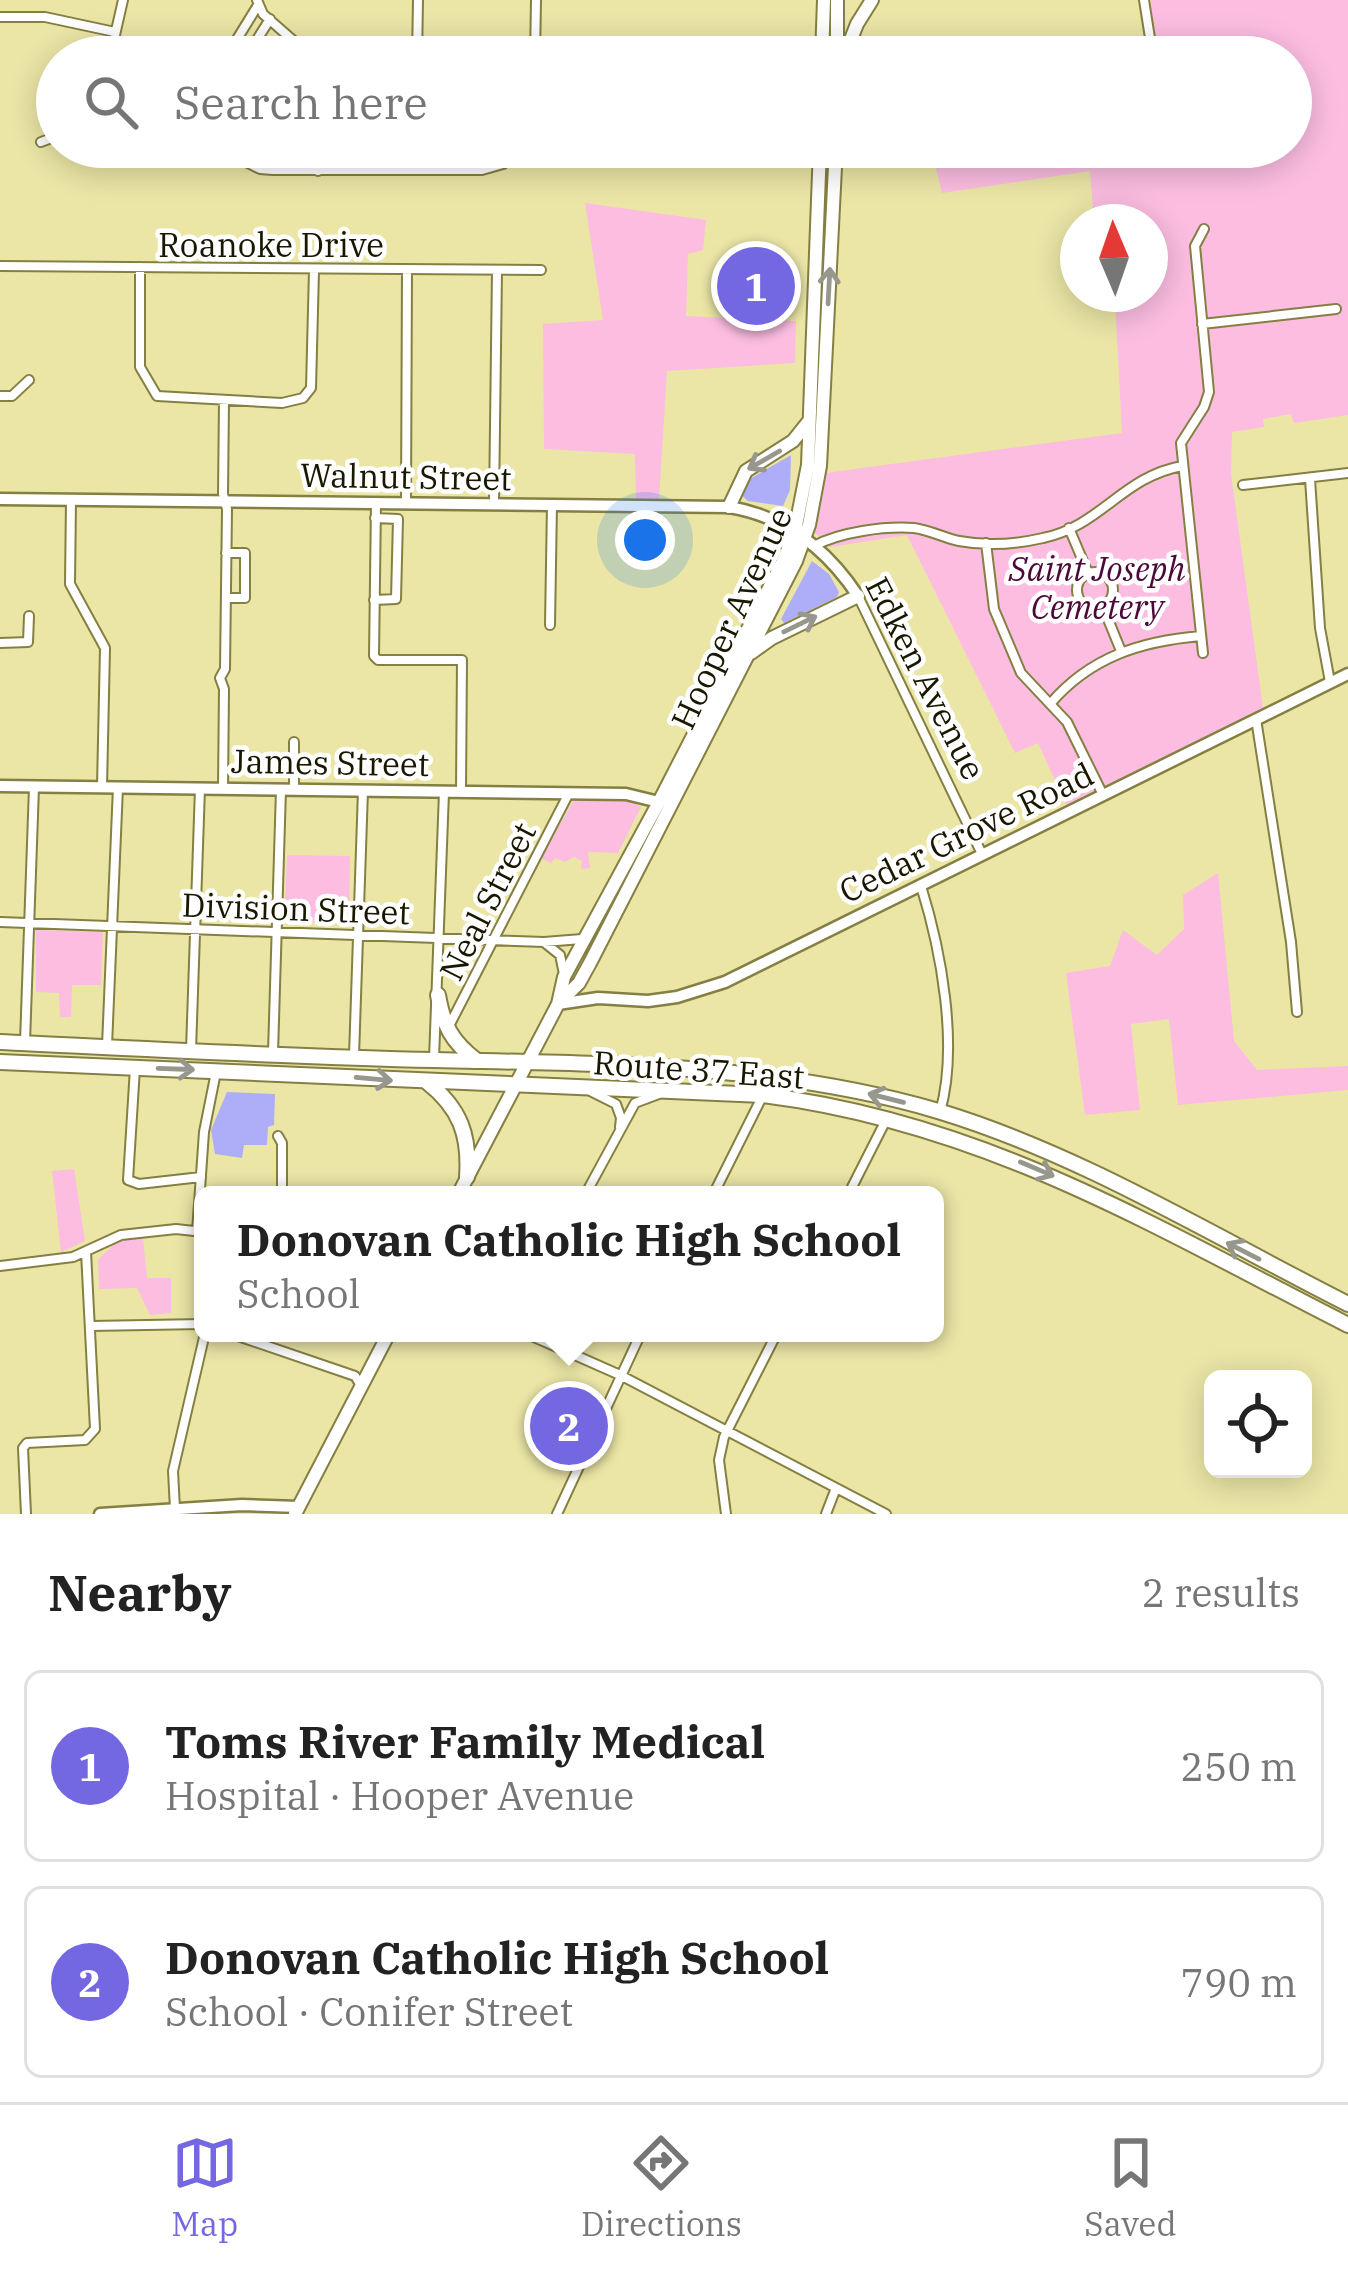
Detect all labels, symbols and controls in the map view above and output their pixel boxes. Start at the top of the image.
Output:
search box [36,36,1312,168]
icon: search [78,69,144,135]
text: Search here [174,73,428,131]
north arrow [1060,204,1168,312]
street label: Roanoke Drive [158,223,384,266]
pin: 1 [717,241,795,331]
one-way arrow [818,267,841,306]
one-way arrow [747,449,782,473]
street label: Walnut Street [300,453,512,499]
street label: Hooper Avenue [661,500,801,736]
your location [615,510,675,570]
park label: Saint Joseph Cemetery [1008,547,1185,628]
street label: Edken Avenue [856,569,996,787]
one-way arrow [781,612,817,634]
street label: James Street [230,739,430,785]
street label: Cedar Grove Road [832,752,1100,912]
street label: Neal Street [429,815,545,987]
street label: Division Street [181,883,411,933]
street label: Route 37 East [592,1040,806,1098]
one-way arrow [156,1057,195,1080]
one-way arrow [354,1068,393,1091]
one-way arrow [868,1086,906,1108]
one-way arrow [1019,1160,1055,1182]
popup [194,1186,944,1342]
text: Donovan Catholic High School [237,1210,901,1268]
one-way arrow [1226,1239,1262,1262]
text: School [237,1268,360,1319]
map controls [1204,1370,1312,1478]
button: locate [1204,1370,1312,1478]
pin: 2 [530,1381,608,1471]
text: Nearby [48,1559,232,1625]
text: 2 results [1142,1567,1300,1618]
text: Toms River Family Medical [165,1712,765,1770]
text: 1 [78,1741,102,1792]
text: 250 m [1181,1741,1297,1792]
text: Hospital · Hooper Avenue [165,1770,634,1821]
text: Donovan Catholic High School [165,1928,829,1986]
text: 2 [78,1957,102,2008]
text: 790 m [1181,1957,1297,2008]
text: School · Conifer Street [165,1986,573,2037]
tab: Map [171,2130,238,2245]
tab: Directions [581,2130,742,2245]
tab: Saved [1084,2130,1177,2245]

